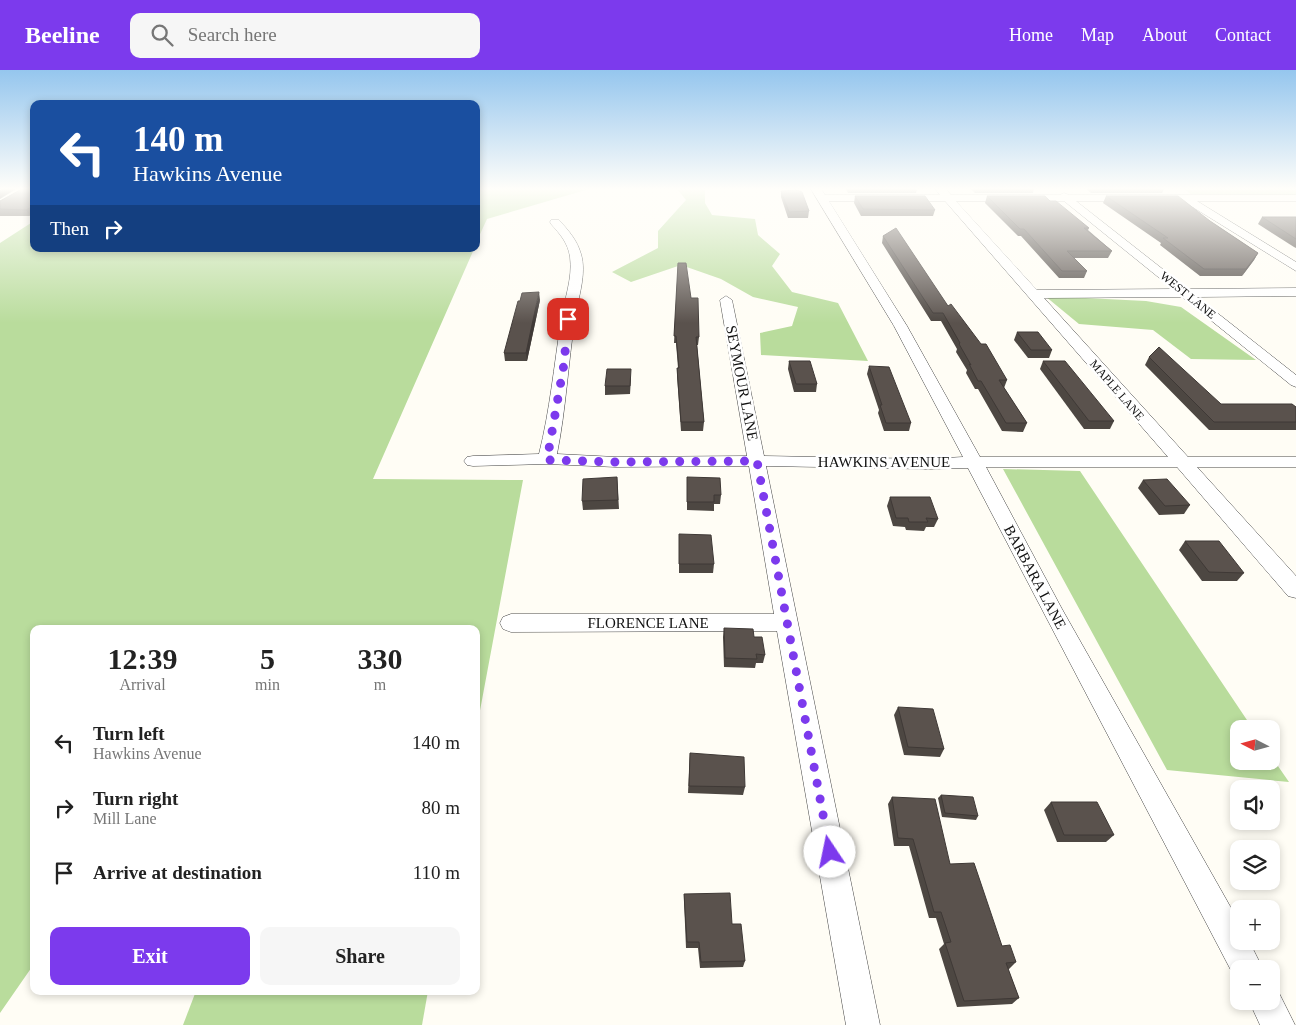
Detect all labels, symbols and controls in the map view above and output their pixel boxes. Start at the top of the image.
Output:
search box [130,13,480,58]
icon: search [148,21,176,49]
text: Beeline [25,22,100,48]
text: Search here [188,24,277,45]
text: Home [1009,25,1053,45]
text: Map [1081,25,1114,45]
text: About [1142,25,1187,45]
text: Contact [1215,25,1271,45]
icon: left [50,120,115,185]
text: 140 m [133,120,223,159]
text: Hawkins Avenue [133,161,282,186]
icon: right [99,215,127,243]
text: Then [50,218,89,239]
street label: WEST LANE [1157,268,1219,322]
pin [547,298,589,340]
icon: arrive [554,305,582,333]
street label: SEYMOUR LANE [723,324,761,442]
street label: MAPLE LANE [1087,357,1147,423]
street label: HAWKINS AVENUE [818,454,950,470]
street label: BARBARA LANE [1001,522,1069,632]
street label: FLORENCE LANE [587,615,709,631]
text: 12:39 [108,642,178,675]
text: 5 [260,642,275,675]
text: 330 [357,642,402,675]
text: Arrival [119,676,166,693]
text: min [255,676,280,693]
text: m [374,676,386,693]
north arrow [1230,720,1280,770]
map controls [1230,720,1280,1010]
text: Turn left [93,723,165,744]
icon: left [50,729,78,757]
text: 140 m [412,732,460,753]
text: Hawkins Avenue [93,745,202,762]
button: sound [1230,780,1280,830]
text: Turn right [93,788,178,809]
icon: right [50,794,78,822]
text: 80 m [421,797,460,818]
text: Mill Lane [93,810,157,827]
position arrow [803,825,855,877]
button: layers [1230,840,1280,890]
icon: arrive [50,859,78,887]
text: Arrive at destination [93,862,262,883]
text: 110 m [413,862,460,883]
button: + [1230,900,1280,950]
button: Exit [50,927,250,985]
button: Share [260,927,460,985]
button: − [1230,960,1280,1010]

